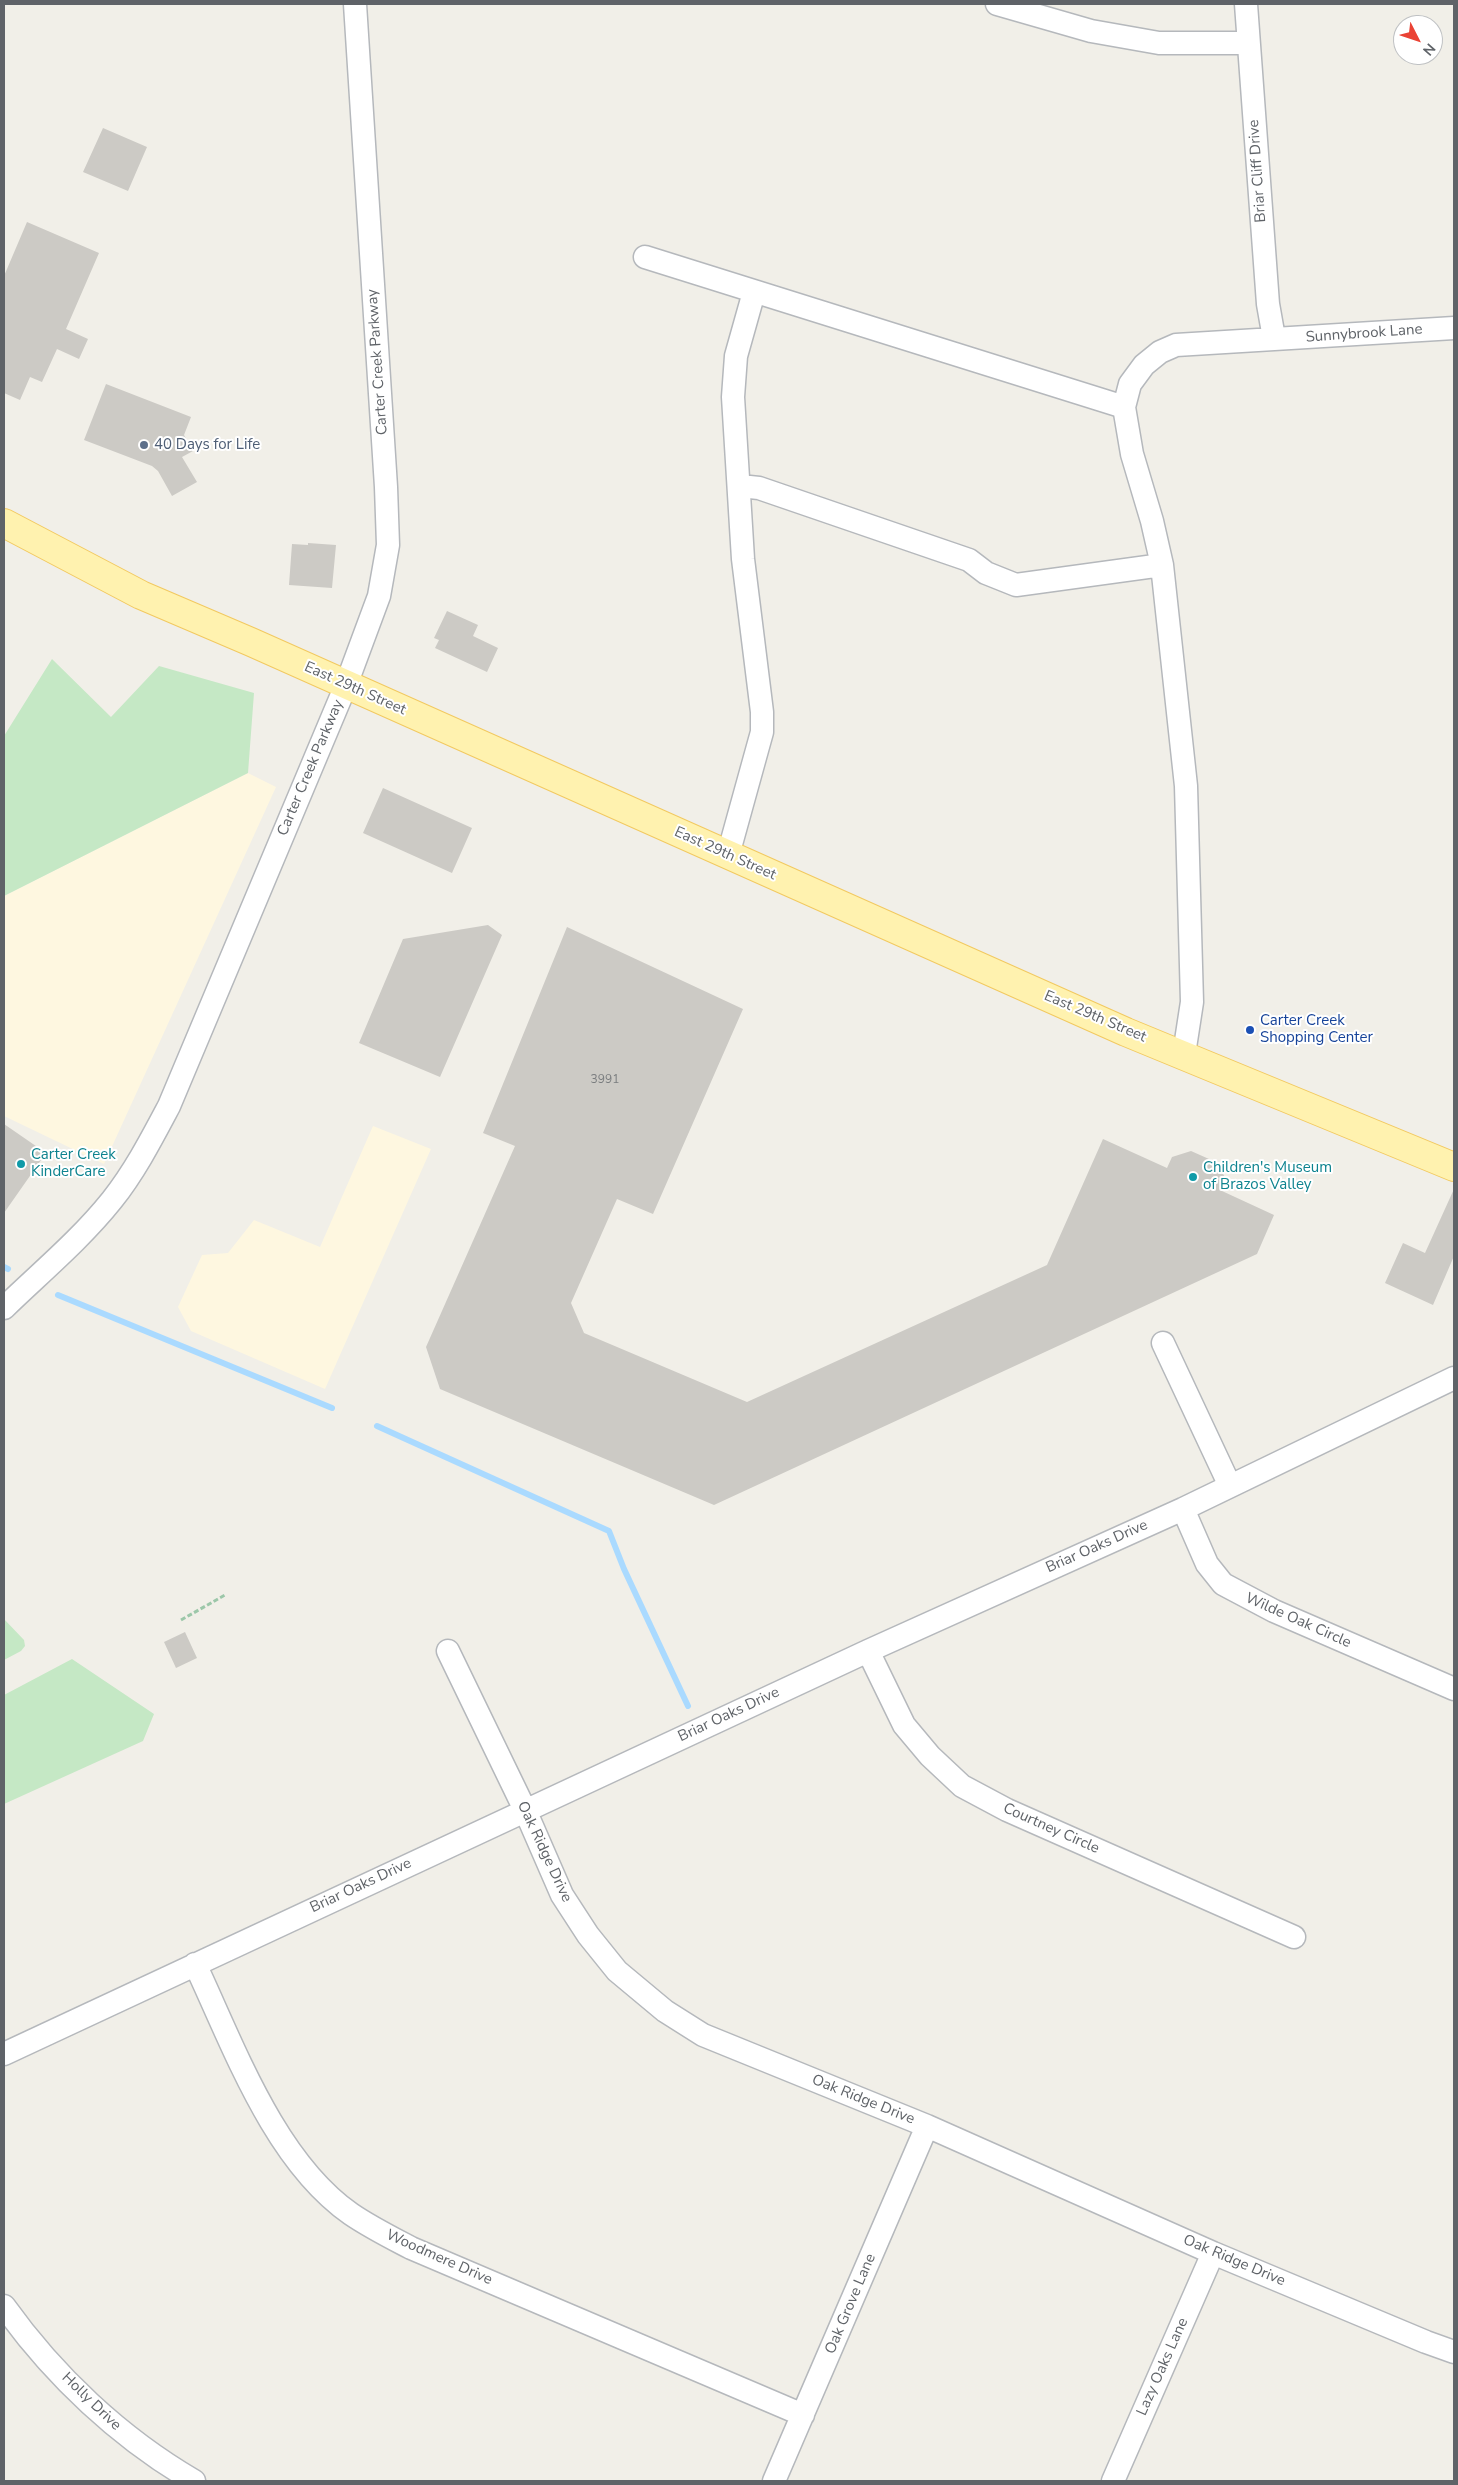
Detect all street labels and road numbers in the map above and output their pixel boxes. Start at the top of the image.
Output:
street label: Briar Cliff Drive [1245,119,1271,223]
street label: Carter Creek Parkway [364,288,392,436]
street label: Sunnybrook Lane [1305,321,1423,347]
street label: East 29th Street [301,659,409,719]
street label: Carter Creek Parkway [274,697,348,839]
street label: East 29th Street [671,824,779,884]
street label: East 29th Street [1041,987,1149,1047]
street label: Briar Oaks Drive [1043,1516,1151,1578]
street label: Wilde Oak Circle [1242,1590,1354,1652]
street label: Briar Oaks Drive [676,1684,782,1746]
street label: Oak Ridge Drive [513,1799,575,1905]
street label: Courtney Circle [1000,1800,1102,1858]
street label: Briar Oaks Drive [308,1855,414,1917]
street label: Oak Ridge Drive [809,2071,917,2129]
street label: Woodmere Drive [383,2226,495,2290]
street label: Oak Ridge Drive [1180,2231,1288,2291]
street label: Oak Grove Lane [822,2251,880,2357]
street label: Lazy Oaks Lane [1133,2315,1193,2419]
street label: Holly Drive [58,2369,124,2435]

